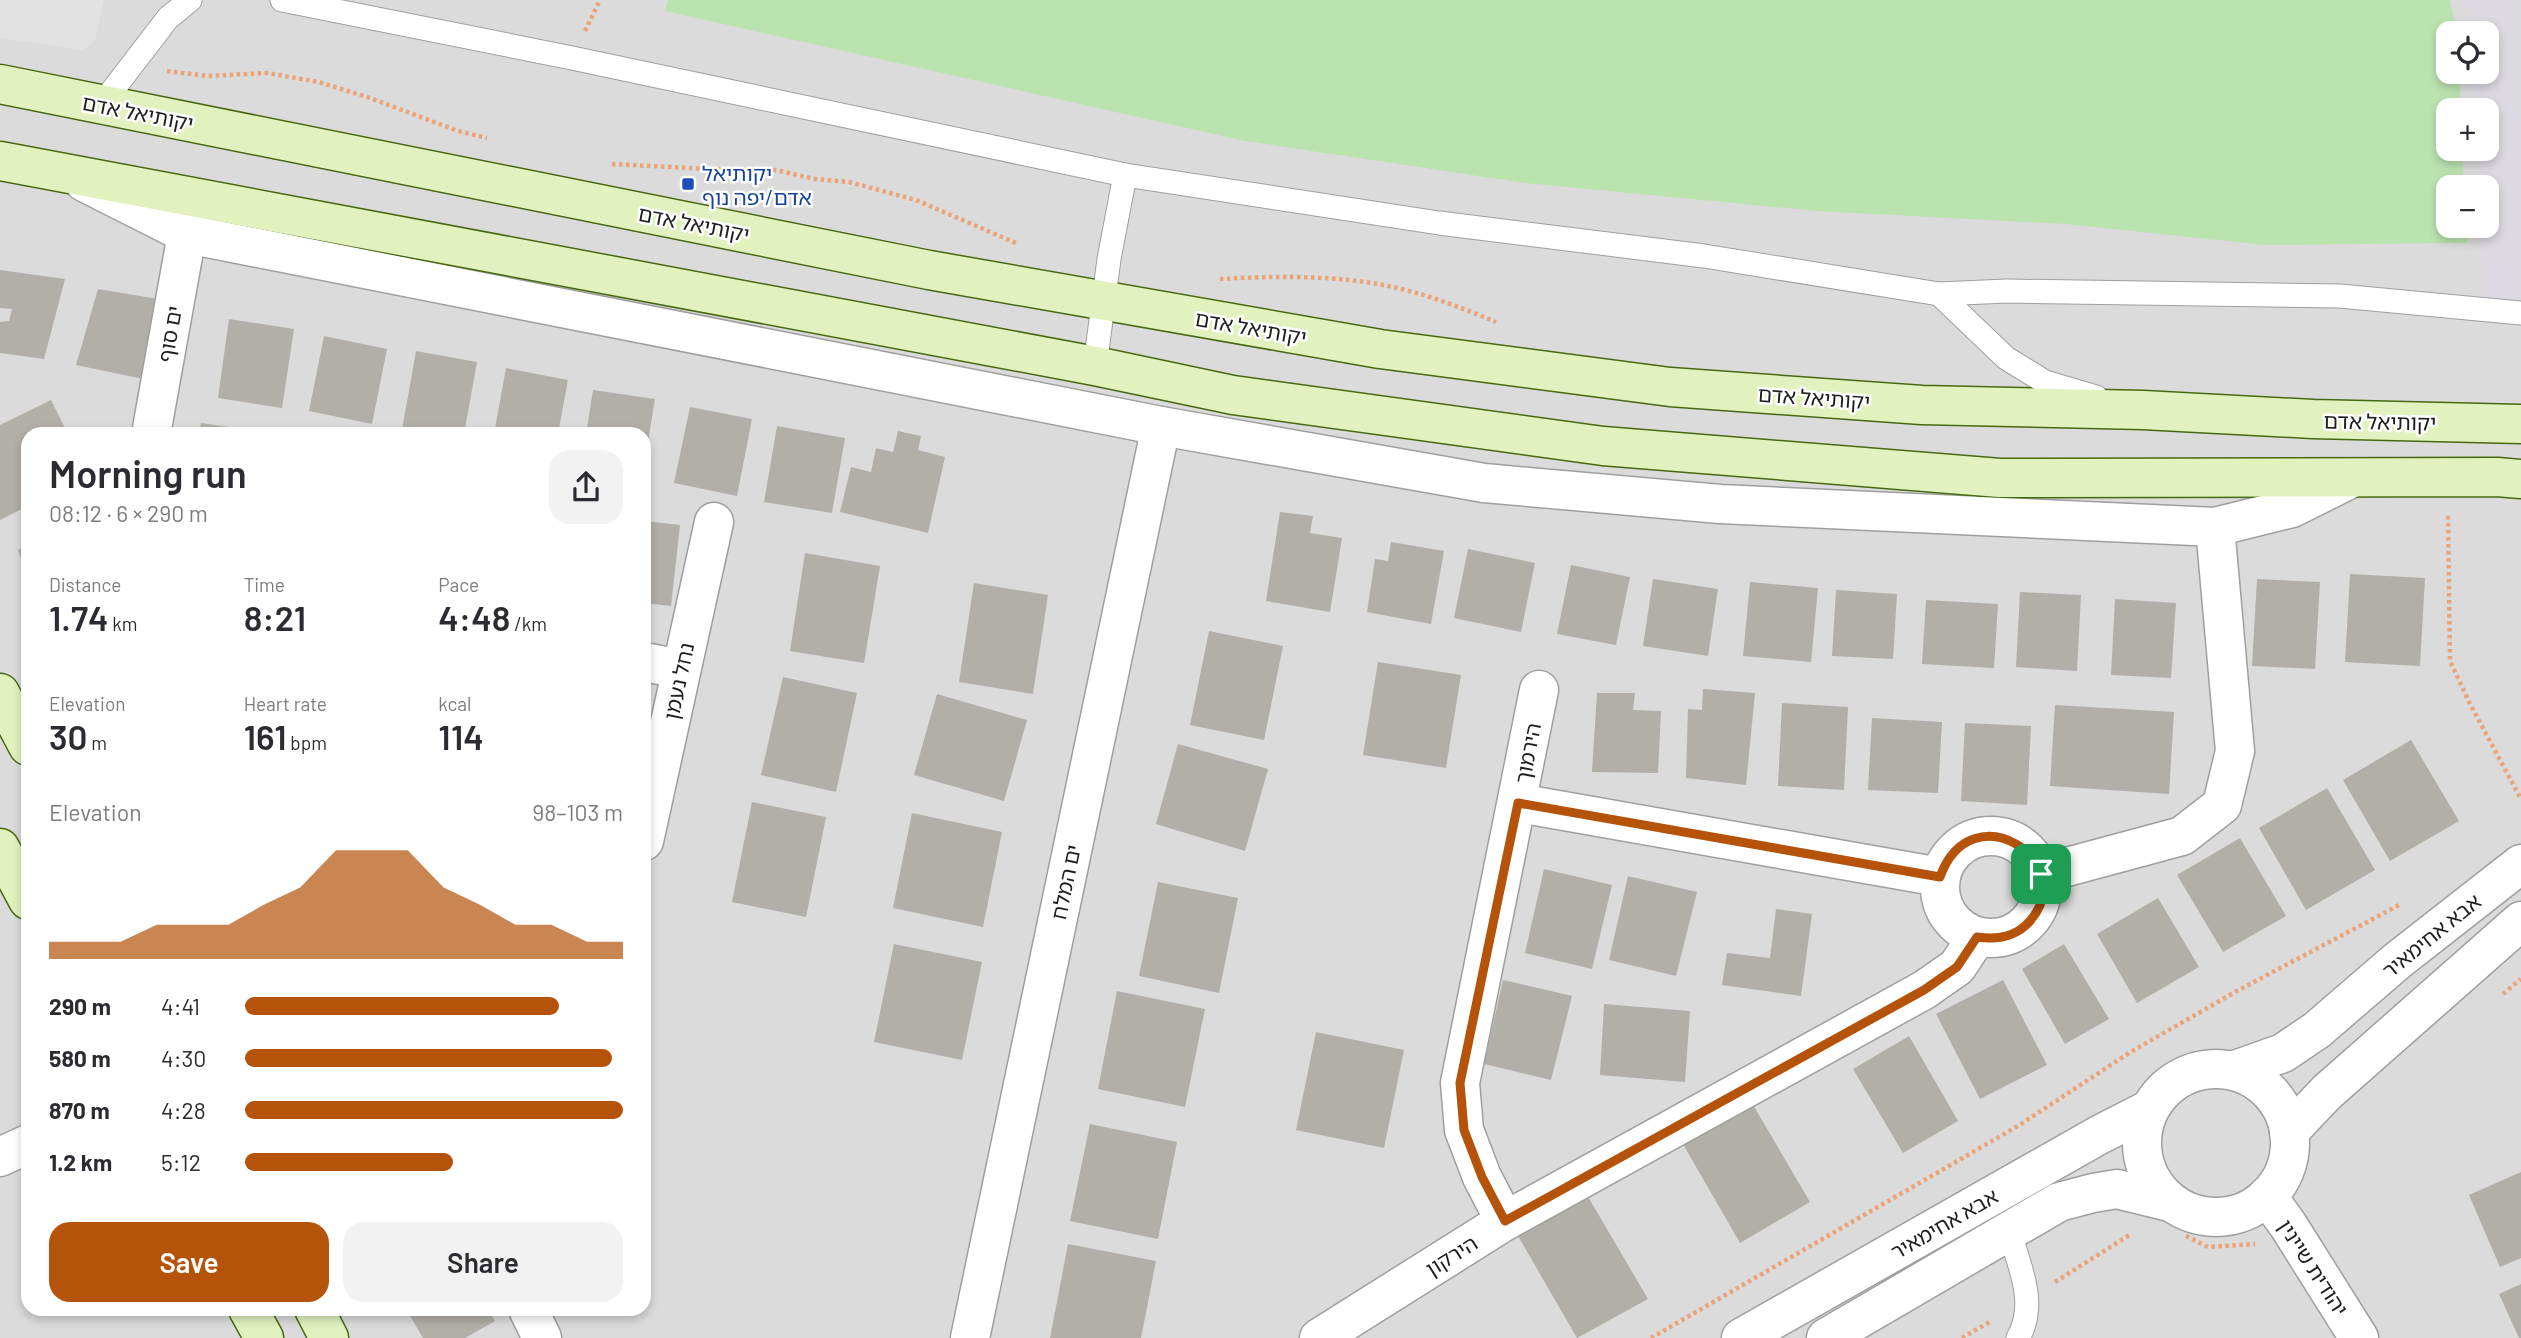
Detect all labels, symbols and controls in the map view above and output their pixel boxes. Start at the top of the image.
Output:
map controls [2436,21,2499,238]
button: locate [2436,21,2499,84]
street label: יקותיאל אדם [80,89,196,135]
button: + [2436,98,2499,161]
place label: יקותיאל אדם/יפה נוף [702,160,812,209]
button: − [2436,175,2499,238]
marker: יקותיאל אדם/יפה נוף [680,176,696,192]
street label: יקותיאל אדם [636,200,752,246]
street label: ים סוף [152,304,186,364]
street label: יקותיאל אדם [1193,305,1309,349]
street label: יקותיאל אדם [1757,381,1871,413]
street label: יקותיאל אדם [2323,408,2437,434]
text: Morning run [49,450,247,496]
button: share [549,450,623,524]
text: 08:12 · 6 × 290 m [49,499,208,527]
text: Distance [49,573,121,596]
text: Time [244,573,285,596]
text: Pace [438,573,479,596]
text: 1.74 [49,596,108,638]
text: 8:21 [244,596,306,638]
text: 4:48 [438,596,510,638]
text: km [108,612,138,635]
text: /km [510,612,547,635]
street label: נחל נעמן [658,640,698,722]
text: Elevation [49,692,126,715]
text: Heart rate [244,692,327,715]
text: kcal [438,692,471,715]
text: 30 [49,715,87,757]
text: 161 [244,715,287,757]
text: 114 [438,715,484,757]
street label: הירמוך [1509,720,1545,786]
text: m [87,731,107,754]
text: bpm [287,731,327,754]
text: Elevation [49,798,142,826]
text: 98–103 m [532,798,623,826]
street label: ים המלח [1045,842,1085,922]
pin [2011,844,2071,904]
icon: arrive [2022,855,2060,893]
street label: אבא אחימאיר [2377,888,2485,982]
text: 290 m [49,992,111,1020]
text: 4:41 [161,992,200,1020]
text: 580 m [49,1044,111,1072]
text: 4:30 [161,1044,206,1072]
text: 870 m [49,1096,110,1124]
text: 4:28 [161,1096,206,1124]
text: 1.2 km [49,1148,112,1176]
text: 5:12 [161,1148,201,1176]
street label: אבא אחימאיר [1886,1182,2002,1264]
street label: יהודית שיינין [2274,1214,2354,1320]
button: Save [49,1222,329,1302]
button: Share [343,1222,623,1302]
street label: הירקון [1420,1229,1482,1281]

